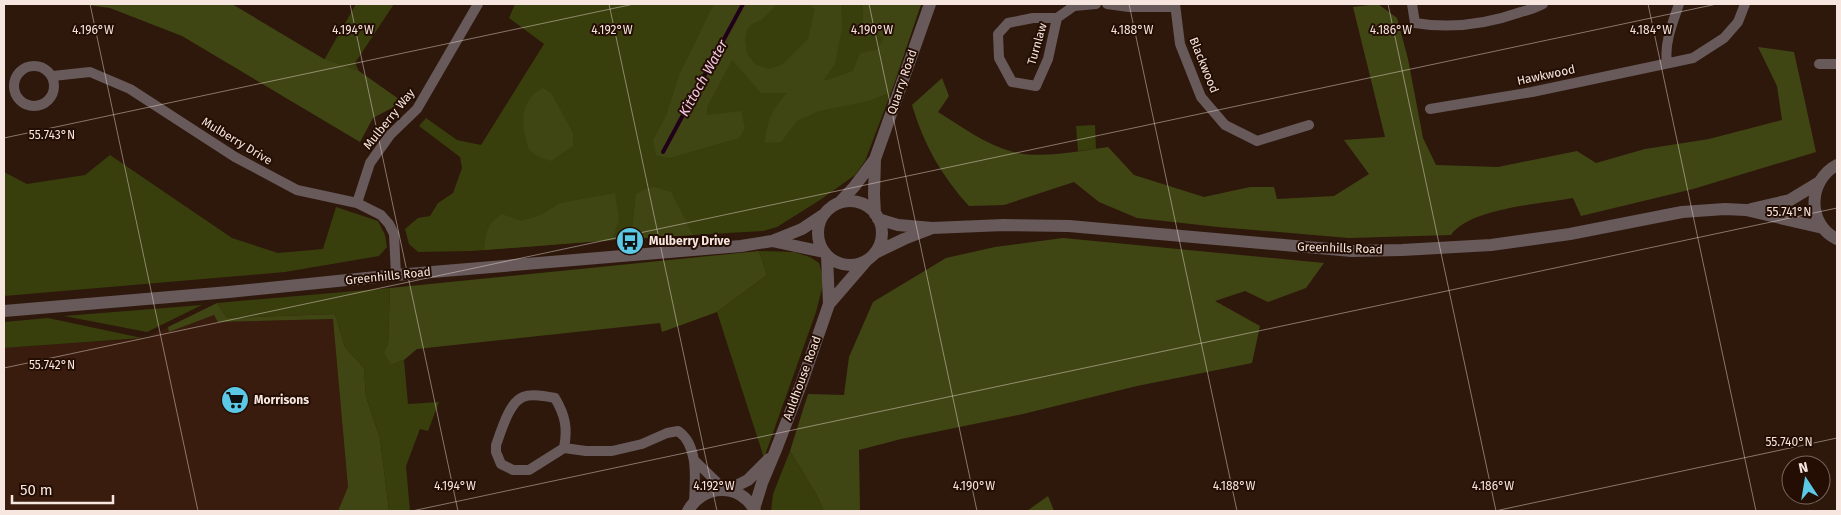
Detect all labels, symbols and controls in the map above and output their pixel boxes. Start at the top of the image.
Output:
street label: Turnlaw [1024,21,1050,67]
text: 4.196°W [72,23,114,37]
text: 4.194°W [332,23,374,37]
text: 4.192°W [591,23,633,37]
text: 4.190°W [851,23,893,37]
text: 4.188°W [1111,23,1153,37]
text: 4.186°W [1370,23,1412,37]
text: 4.184°W [1630,23,1672,37]
street label: Blackwood [1186,35,1222,95]
water label: Kittoch Water [675,36,732,119]
street label: Quarry Road [884,48,920,116]
street label: Hawkwood [1516,62,1576,88]
street label: Mulberry Way [360,86,418,152]
street label: Mulberry Drive [199,114,275,168]
text: 55.743°N [29,128,75,142]
text: 55.741°N [1766,205,1812,219]
bus stop icon: Mulberry Drive [615,226,645,256]
place label: Mulberry Drive [649,234,730,248]
street label: Greenhills Road [1297,240,1383,256]
street label: Greenhills Road [345,265,431,287]
street label: Auldhouse Road [780,334,824,422]
text: 55.742°N [29,358,75,372]
supermarket icon: Morrisons [220,385,250,415]
place label: Morrisons [254,393,309,407]
text: 55.740°N [1765,435,1813,449]
north arrow [1781,455,1831,505]
text: N [1797,458,1810,477]
scale bar [12,472,114,504]
text: 4.194°W [434,479,476,493]
text: 4.192°W [693,479,735,493]
text: 4.190°W [953,479,995,493]
text: 4.188°W [1213,479,1255,493]
text: 4.186°W [1472,479,1514,493]
text: 50 m [20,481,53,499]

